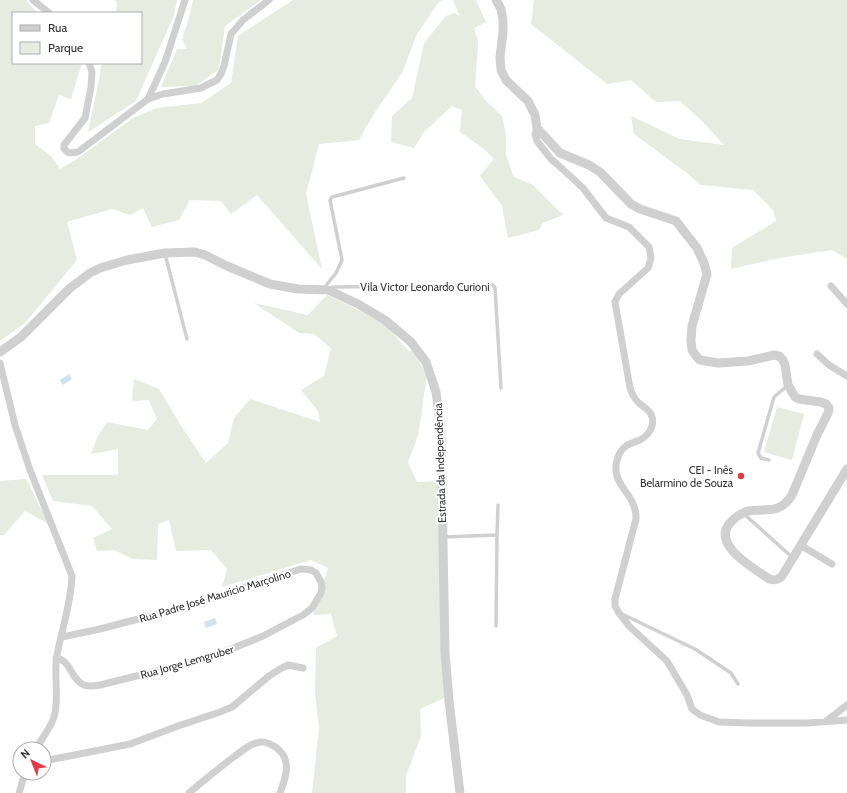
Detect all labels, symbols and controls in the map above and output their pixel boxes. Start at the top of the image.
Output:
legend [12,12,142,64]
text: Rua [48,20,67,35]
text: Parque [48,40,83,55]
street label: Vila Victor Leonardo Curioni [360,280,490,294]
street label: Estrada da Independência [431,402,449,523]
place label: CEI - Inês Belarmino de Souza [640,463,734,490]
marker: CEI - Inês Belarmino de Souza [736,471,746,481]
street label: Rua Padre José Mauricio Marçolino [138,566,292,626]
street label: Rua Jorge Lemgruber [139,642,236,682]
north arrow [12,741,52,781]
text: N [18,746,33,761]

